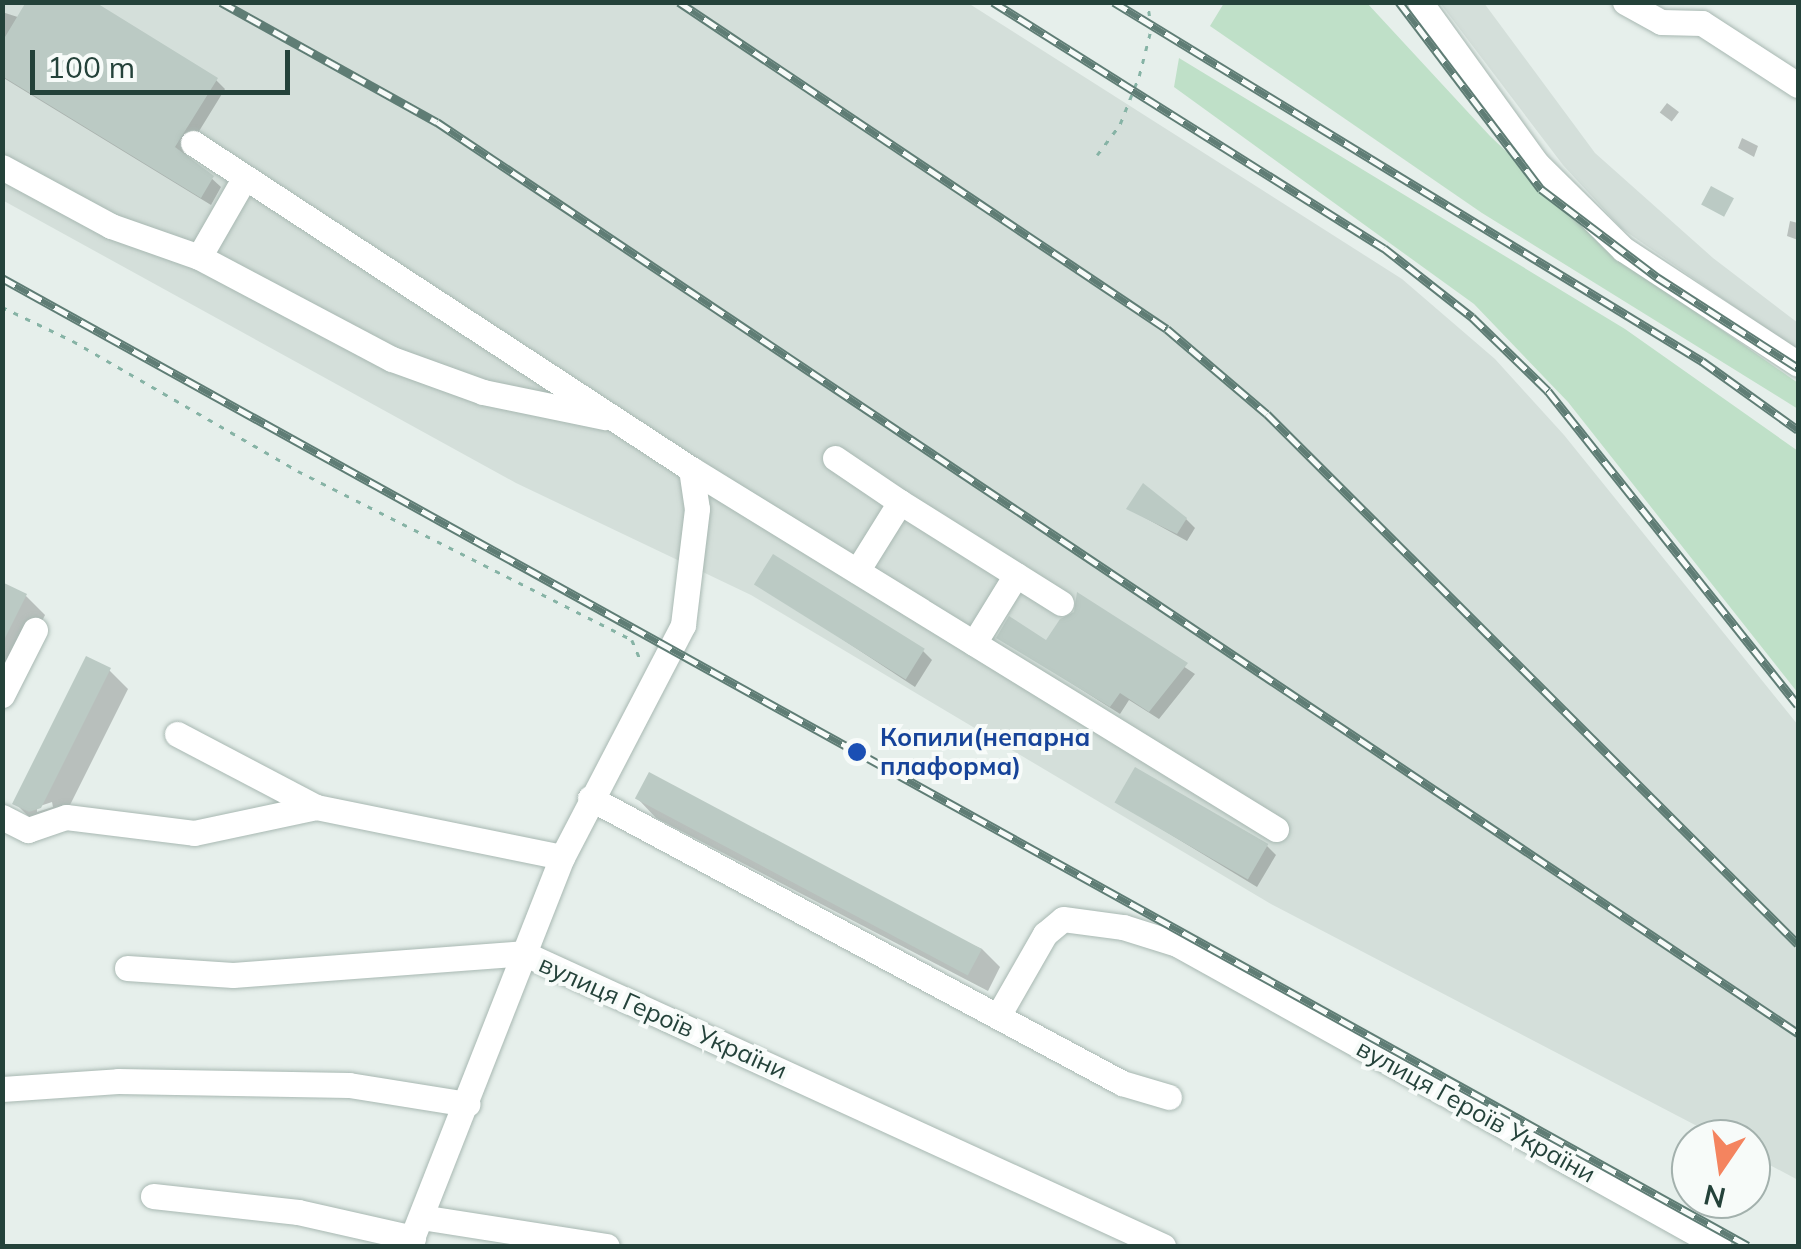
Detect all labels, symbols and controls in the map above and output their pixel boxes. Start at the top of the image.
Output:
scale bar [35,30,295,92]
text: 100 m [47,48,135,86]
place label: Копили(непарна плаформа) [880,723,1090,782]
marker: Копили(непарна плаформа) [844,739,870,765]
street label: вулиця Героїв України [534,949,792,1085]
street label: вулиця Героїв України [1351,1033,1601,1189]
north arrow [1671,1119,1771,1219]
text: N [1700,1177,1729,1216]

